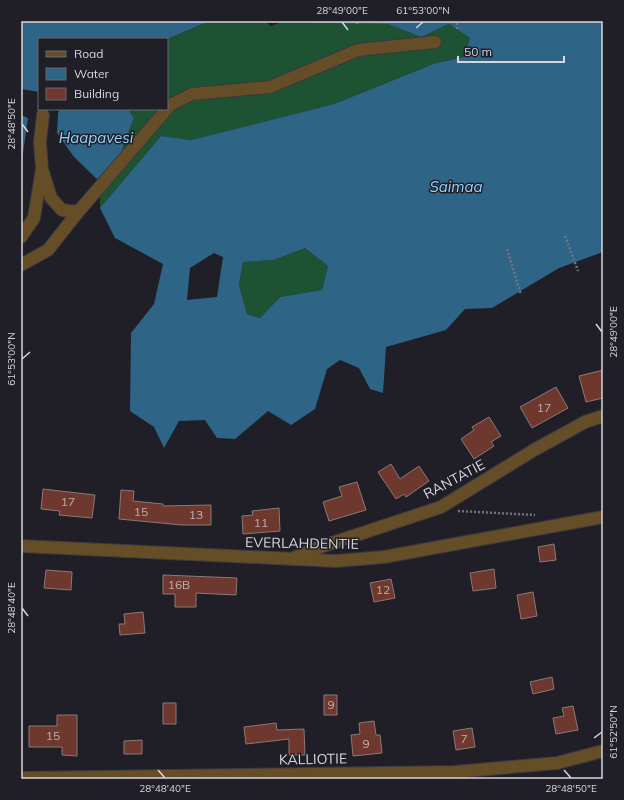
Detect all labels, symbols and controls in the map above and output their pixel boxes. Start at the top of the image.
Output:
text: 28°49'00"E [316,4,368,17]
text: 61°53'00"N [396,4,450,17]
legend [38,38,168,110]
scale bar [458,38,564,64]
text: 50 m [464,44,492,59]
text: Road [74,46,103,61]
text: Water [74,66,110,81]
text: Building [74,86,119,101]
text: 28°48'50"E [5,98,18,150]
water label: Haapavesi [59,128,134,147]
water label: Saimaa [429,177,483,196]
text: 28°49'00"E [607,306,620,358]
text: 61°53'00"N [5,332,18,386]
house number: 17 [537,400,551,415]
street label: RANTATIE [420,455,488,503]
house number: 17 [61,494,75,509]
house number: 15 [134,504,148,519]
house number: 13 [189,507,203,522]
house number: 11 [254,515,268,530]
street label: EVERLAHDENTIE [245,533,359,553]
house number: 16B [168,577,190,592]
text: 28°48'40"E [5,582,18,634]
house number: 12 [376,582,390,597]
house number: 9 [327,697,335,712]
text: 61°52'50"N [607,705,620,759]
house number: 15 [46,728,60,743]
house number: 7 [460,731,468,746]
house number: 9 [362,736,370,751]
street label: KALLIOTIE [279,749,347,769]
text: 28°48'40"E [139,782,191,795]
text: 28°48'50"E [545,782,597,795]

